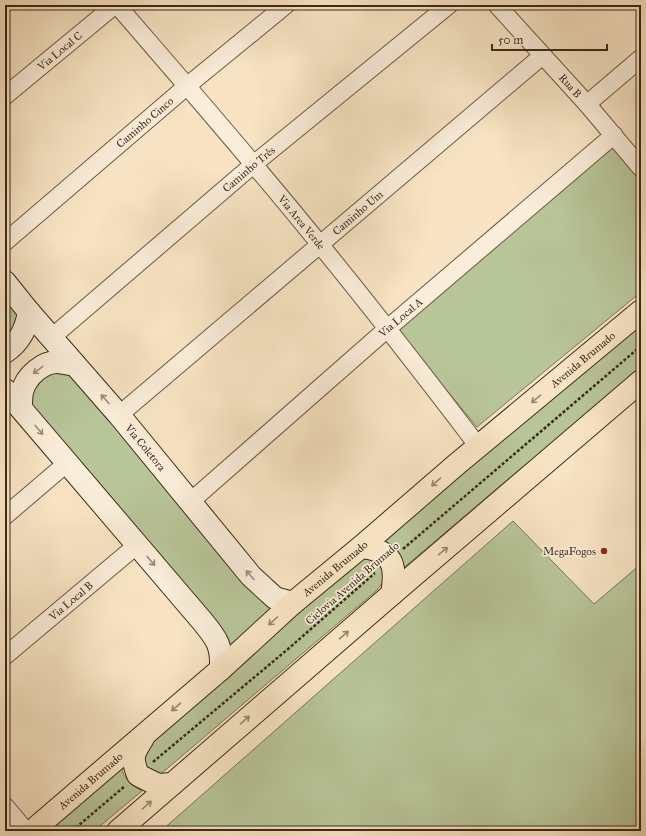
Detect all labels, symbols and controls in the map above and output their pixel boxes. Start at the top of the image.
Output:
scale bar [492,26,607,52]
street label: Via Local C [34,29,85,74]
text: 50 m [498,33,523,47]
street label: Rua B [556,71,584,101]
street label: Caminho Cinco [114,94,177,151]
street label: Caminho Três [220,144,278,195]
street label: Caminho Um [330,187,386,238]
street label: Via Area Verde [275,192,328,253]
street label: Via Local A [375,295,426,341]
street label: Avenida Brumado [547,329,618,391]
one-way arrow [33,366,44,374]
one-way arrow [100,394,109,404]
one-way arrow [530,394,541,403]
street label: Via Coletora [121,421,168,474]
one-way arrow [35,425,44,436]
one-way arrow [431,477,441,487]
street label: Avenida Brumado [299,538,371,600]
street label: Ciclovia Avenida Brumado [303,539,402,627]
place label: MegaFogos [543,545,596,558]
one-way arrow [437,546,448,555]
marker: MegaFogos [599,546,609,556]
one-way arrow [146,556,155,566]
one-way arrow [246,570,255,580]
street label: Via Local B [46,579,96,624]
one-way arrow [268,616,278,625]
one-way arrow [338,631,349,640]
one-way arrow [171,703,181,712]
one-way arrow [240,716,251,725]
street label: Avenida Brumado [55,750,126,813]
one-way arrow [142,801,152,810]

